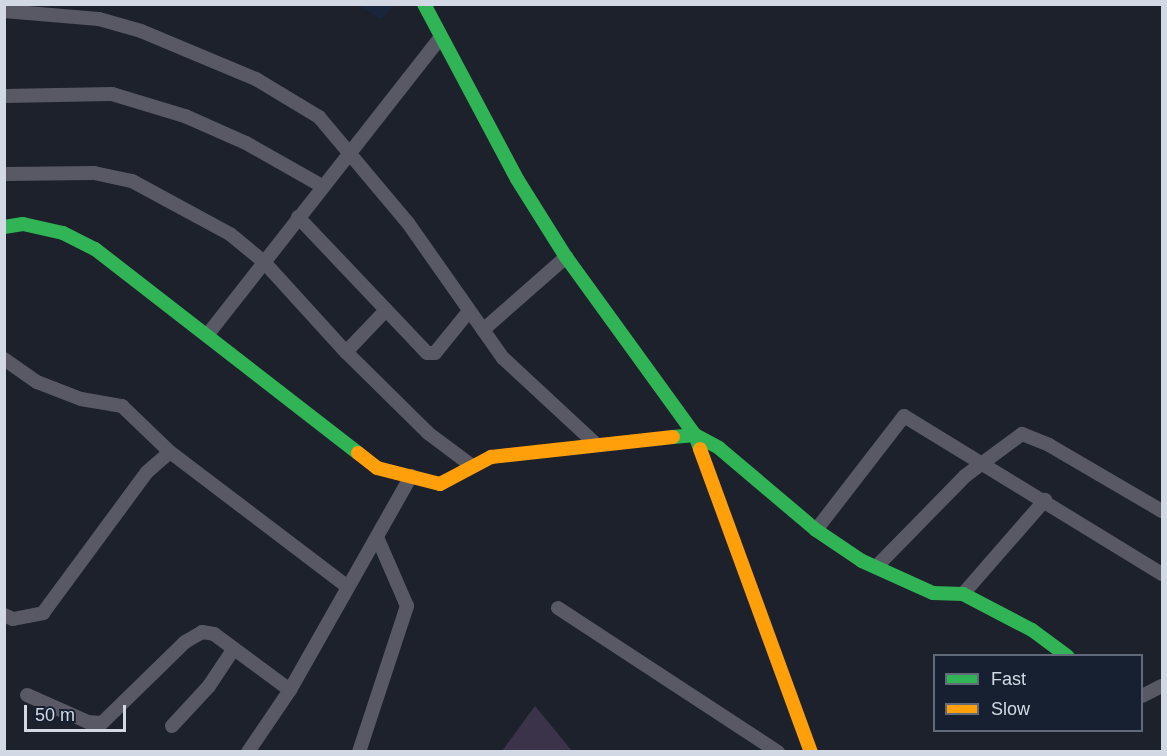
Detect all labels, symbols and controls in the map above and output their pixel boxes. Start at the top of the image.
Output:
legend [933,654,1143,732]
text: Fast [991,669,1026,689]
scale bar [27,693,129,731]
text: Slow [991,699,1030,719]
text: 50 m [35,705,75,725]

